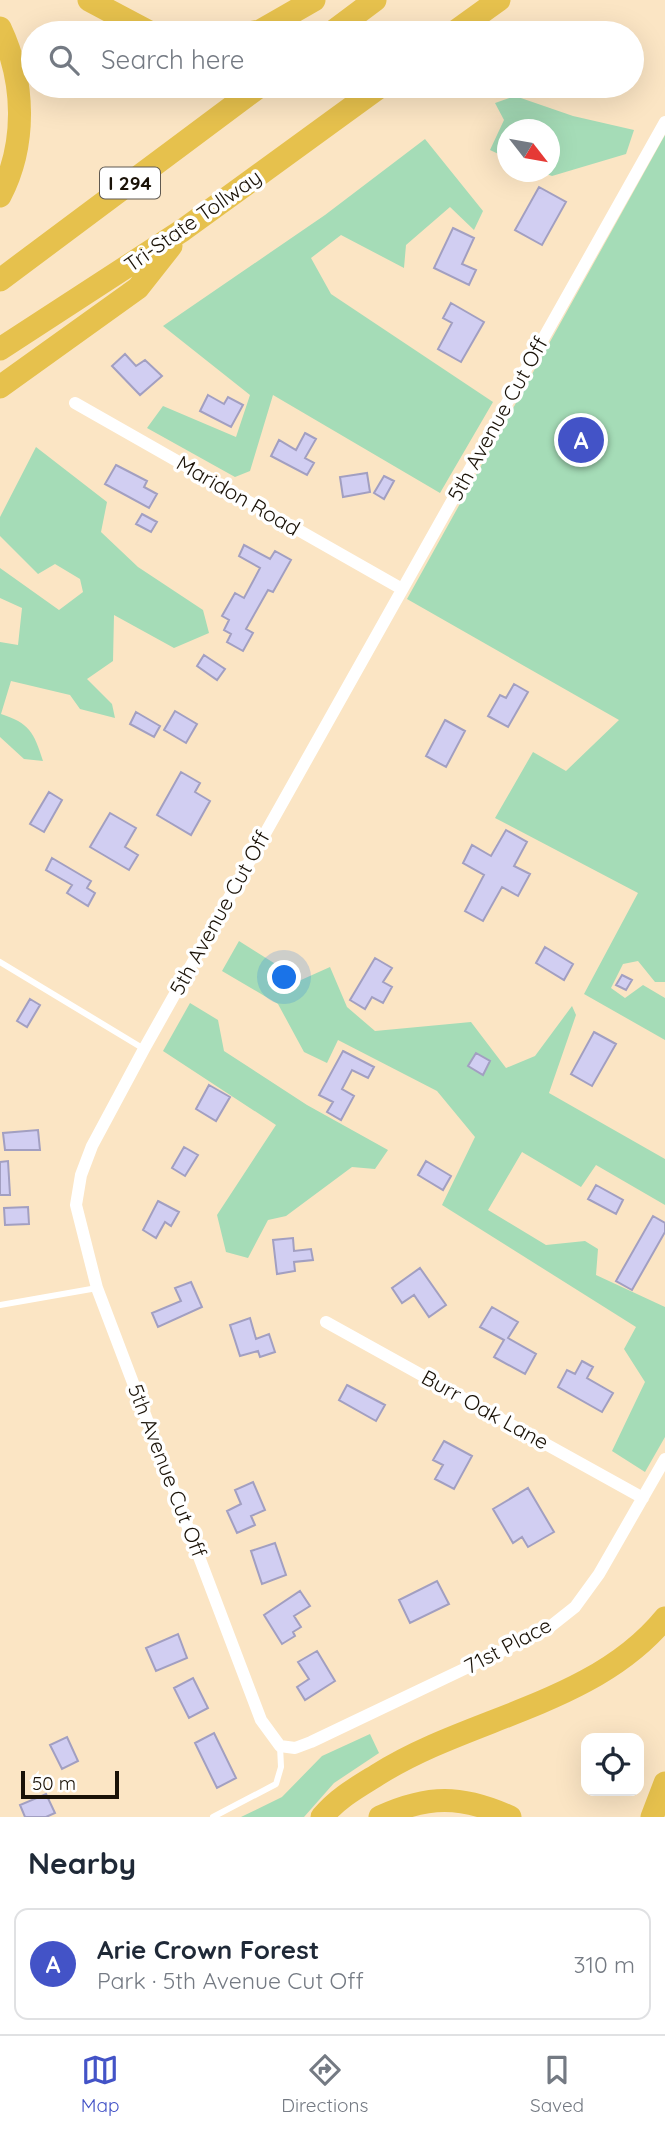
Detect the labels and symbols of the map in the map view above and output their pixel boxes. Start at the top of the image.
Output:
north arrow [497,119,560,182]
street label: Tri-State Tollway [119,163,266,277]
road number: I 294 [100,168,160,198]
street label: 5th Avenue Cut Off [441,332,553,505]
pin: A [558,414,604,466]
street label: Maridon Road [172,449,305,541]
street label: 5th Avenue Cut Off [163,826,275,999]
your location [267,960,301,994]
street label: Burr Oak Lane [417,1364,554,1455]
street label: 5th Avenue Cut Off [123,1380,213,1561]
street label: 71st Place [459,1611,556,1679]
scale bar [21,1768,119,1800]

